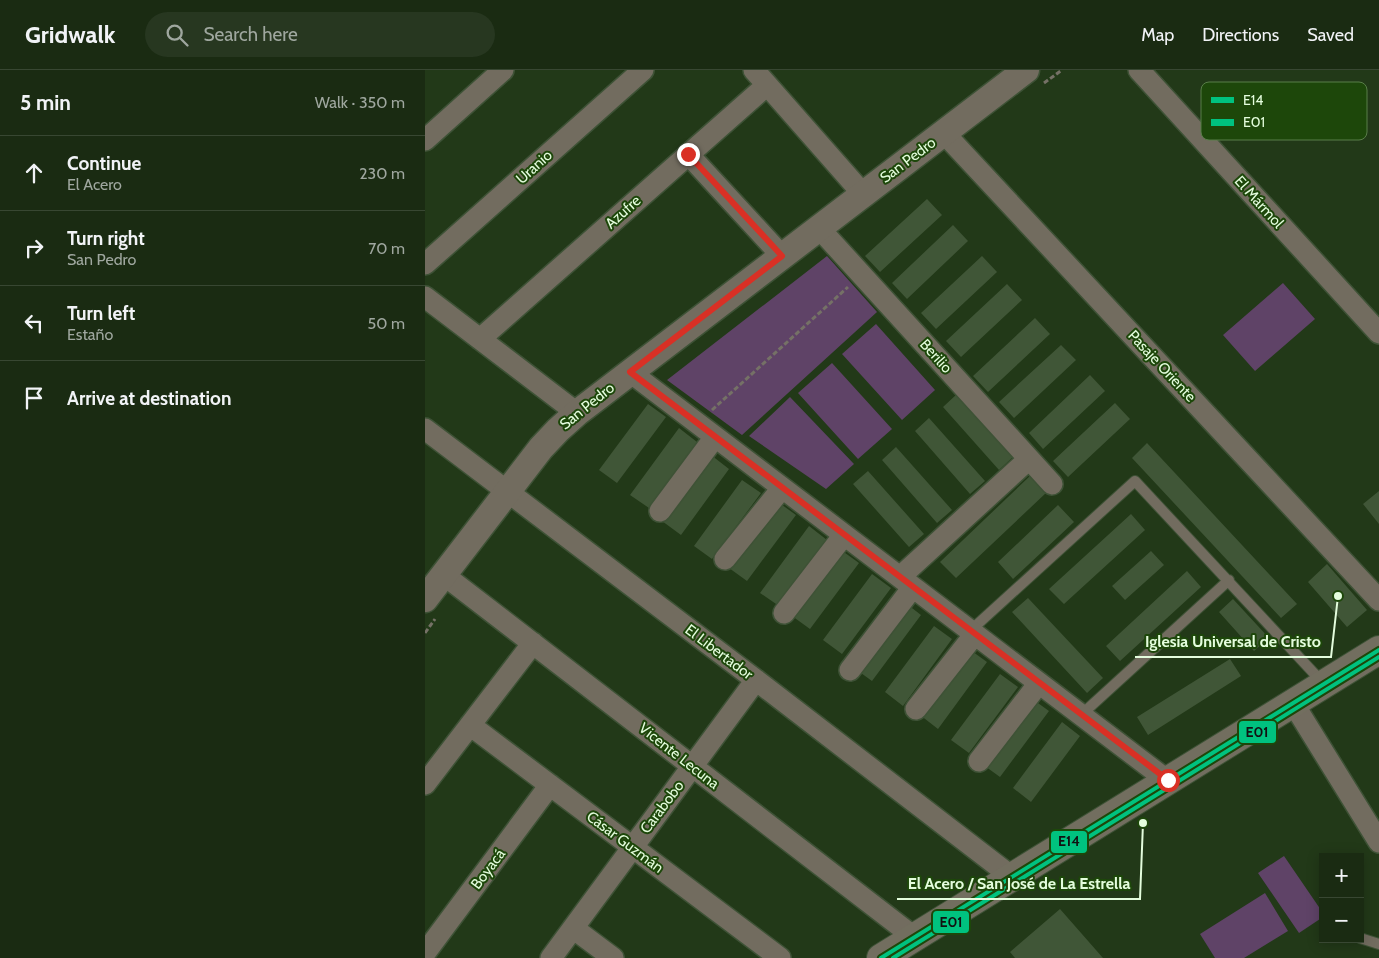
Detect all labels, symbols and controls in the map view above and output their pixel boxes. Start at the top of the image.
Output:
search box [145,12,495,57]
text: Gridwalk [25,20,115,49]
icon: search [163,21,191,49]
text: Search here [203,23,298,46]
text: Map [1141,24,1174,46]
text: Directions [1202,24,1279,46]
text: Saved [1307,24,1354,46]
legend [1201,82,1367,140]
text: 5 min [20,90,71,115]
text: E14 [1243,91,1263,109]
text: Walk · 350 m [315,93,405,112]
text: E01 [1243,113,1265,131]
street label: San Pedro [877,133,939,187]
route end [677,143,700,166]
street label: Uranio [512,146,556,188]
text: Continue [67,152,141,175]
icon: ahead [20,159,48,187]
text: 230 m [359,164,405,183]
street label: El Mármol [1231,172,1287,232]
text: El Acero [67,175,122,194]
street label: Azufre [602,191,645,233]
text: Turn right [67,227,145,250]
icon: right [20,234,48,262]
text: 70 m [368,239,405,258]
text: San Pedro [67,250,136,269]
text: Turn left [67,302,135,325]
icon: left [20,309,48,337]
text: 50 m [368,314,405,333]
text: Estaño [67,325,113,344]
street label: Pasaje Oriente [1124,327,1200,406]
street label: Berilio [916,335,956,377]
street label: San Pedro [556,379,618,433]
icon: arrive [20,384,48,412]
text: Arrive at destination [67,387,231,410]
street label: El Libertador [682,621,757,683]
callout: Iglesia Universal de Cristo [1135,626,1331,657]
text: Iglesia Universal de Cristo [1145,632,1321,651]
street label: Vicente Lecuna [635,719,723,793]
line badge: E01 [1238,720,1277,744]
text: E01 [1245,723,1269,741]
route start [1157,769,1180,792]
street label: Carabobo [636,777,688,837]
street label: Cásar Guzmán [583,807,667,877]
line badge: E14 [1050,830,1088,854]
text: E14 [1058,832,1080,850]
street label: Boyacá [467,845,509,893]
map controls [1319,853,1364,943]
button: + [1319,853,1364,898]
callout: El Acero / San José de La Estrella [897,868,1140,899]
text: El Acero / San José de La Estrella [908,874,1130,893]
button: − [1319,898,1364,943]
line badge: E01 [932,910,970,934]
text: E01 [939,913,963,931]

